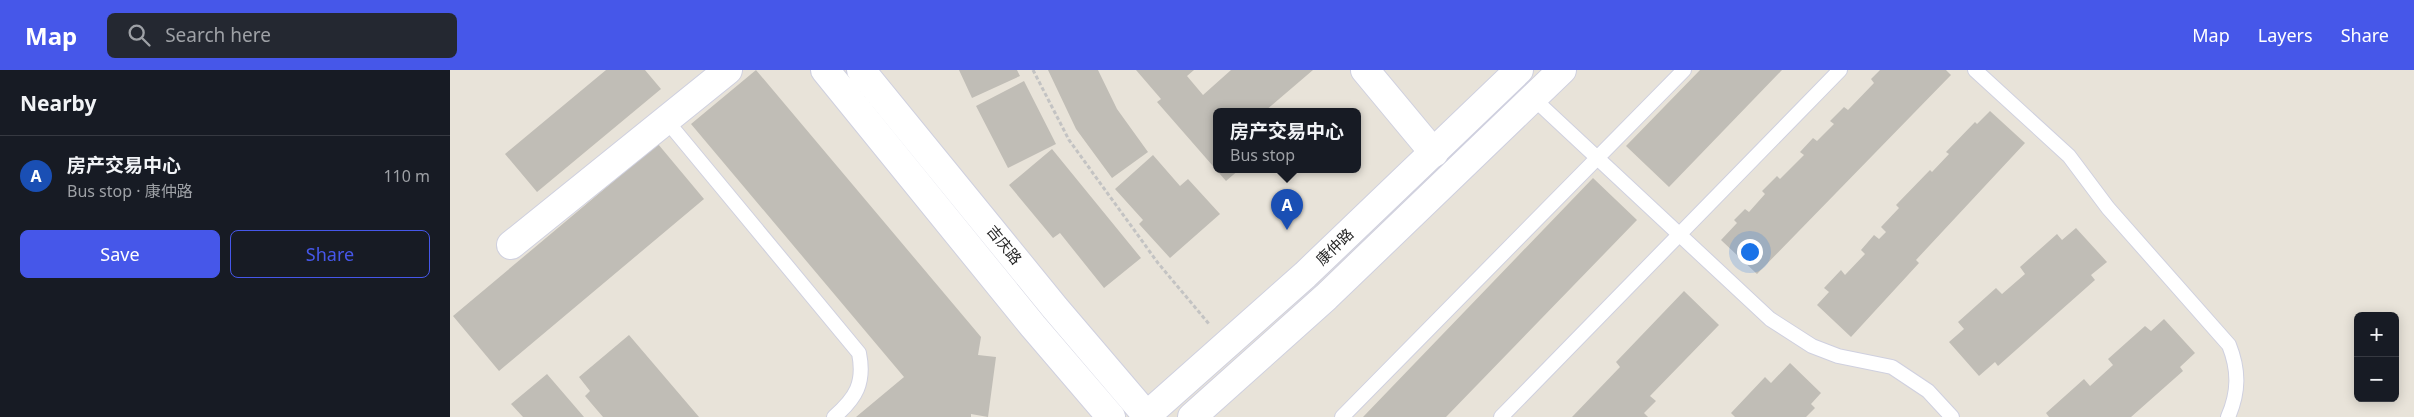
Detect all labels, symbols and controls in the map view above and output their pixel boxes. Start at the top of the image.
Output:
search box [107,13,457,58]
text: Map [25,19,77,52]
icon: search [125,21,153,49]
text: Search here [165,22,271,48]
text: Map [2192,23,2230,47]
text: Layers [2258,23,2313,47]
text: Share [2341,23,2389,47]
text: Nearby [20,89,96,117]
popup [1213,108,1361,173]
text: 房产交易中心 [1230,118,1344,144]
text: Bus stop [1230,144,1295,166]
text: 房产交易中心 [67,152,181,178]
text: A [30,165,42,187]
text: 110 m [383,165,430,187]
text: Bus stop · 康仲路 [67,180,193,202]
pin: A [1271,189,1303,230]
street label: 吉庆路 [983,221,1027,268]
street label: 康仲路 [1311,223,1357,269]
button: Save [20,230,220,278]
button: Share [230,230,430,278]
your location [1737,239,1763,265]
map controls [2354,312,2399,402]
button: + [2354,312,2399,357]
button: − [2354,357,2399,402]

